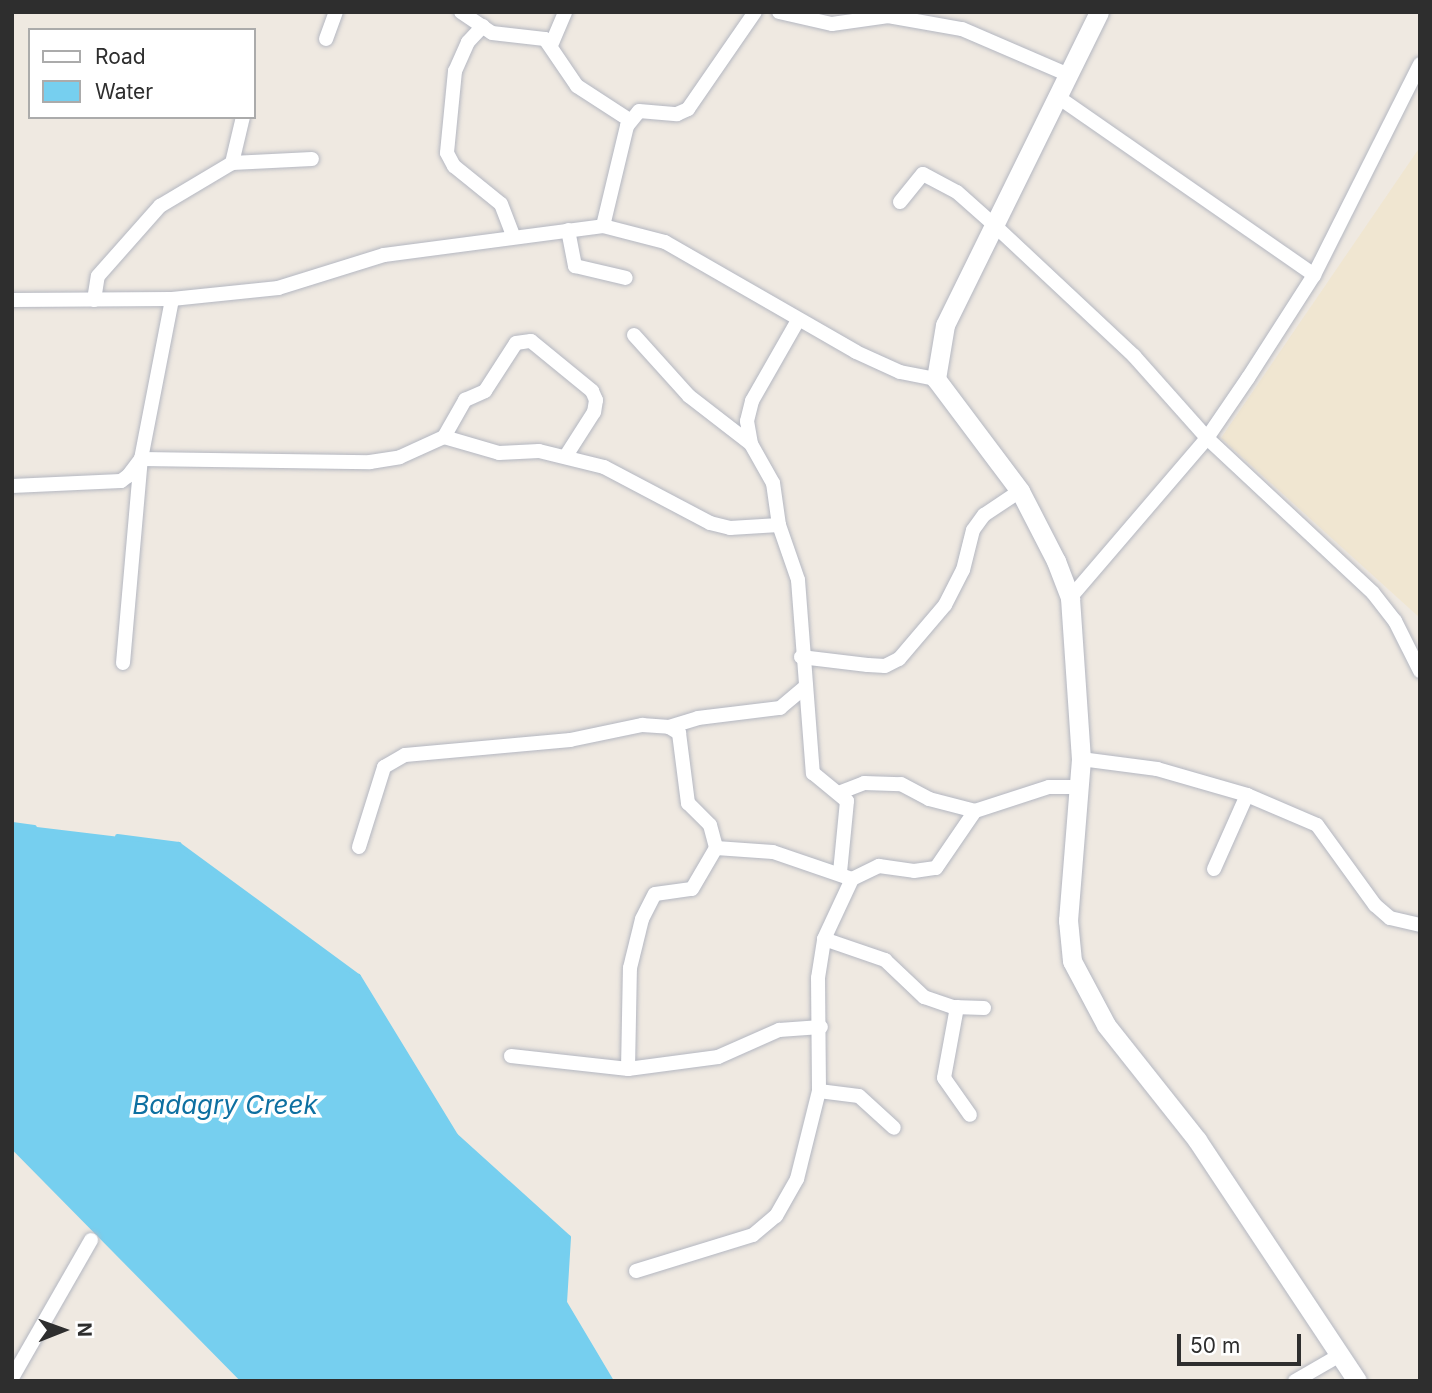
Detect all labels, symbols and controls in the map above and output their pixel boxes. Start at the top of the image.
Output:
legend [28,28,256,119]
text: Road [95,44,146,69]
text: Water [95,79,153,104]
water label: Badagry Creek [132,1089,318,1121]
north arrow [28,1295,98,1365]
scale bar [1180,1320,1304,1364]
text: N [73,1322,96,1337]
text: 50 m [1190,1333,1240,1358]

